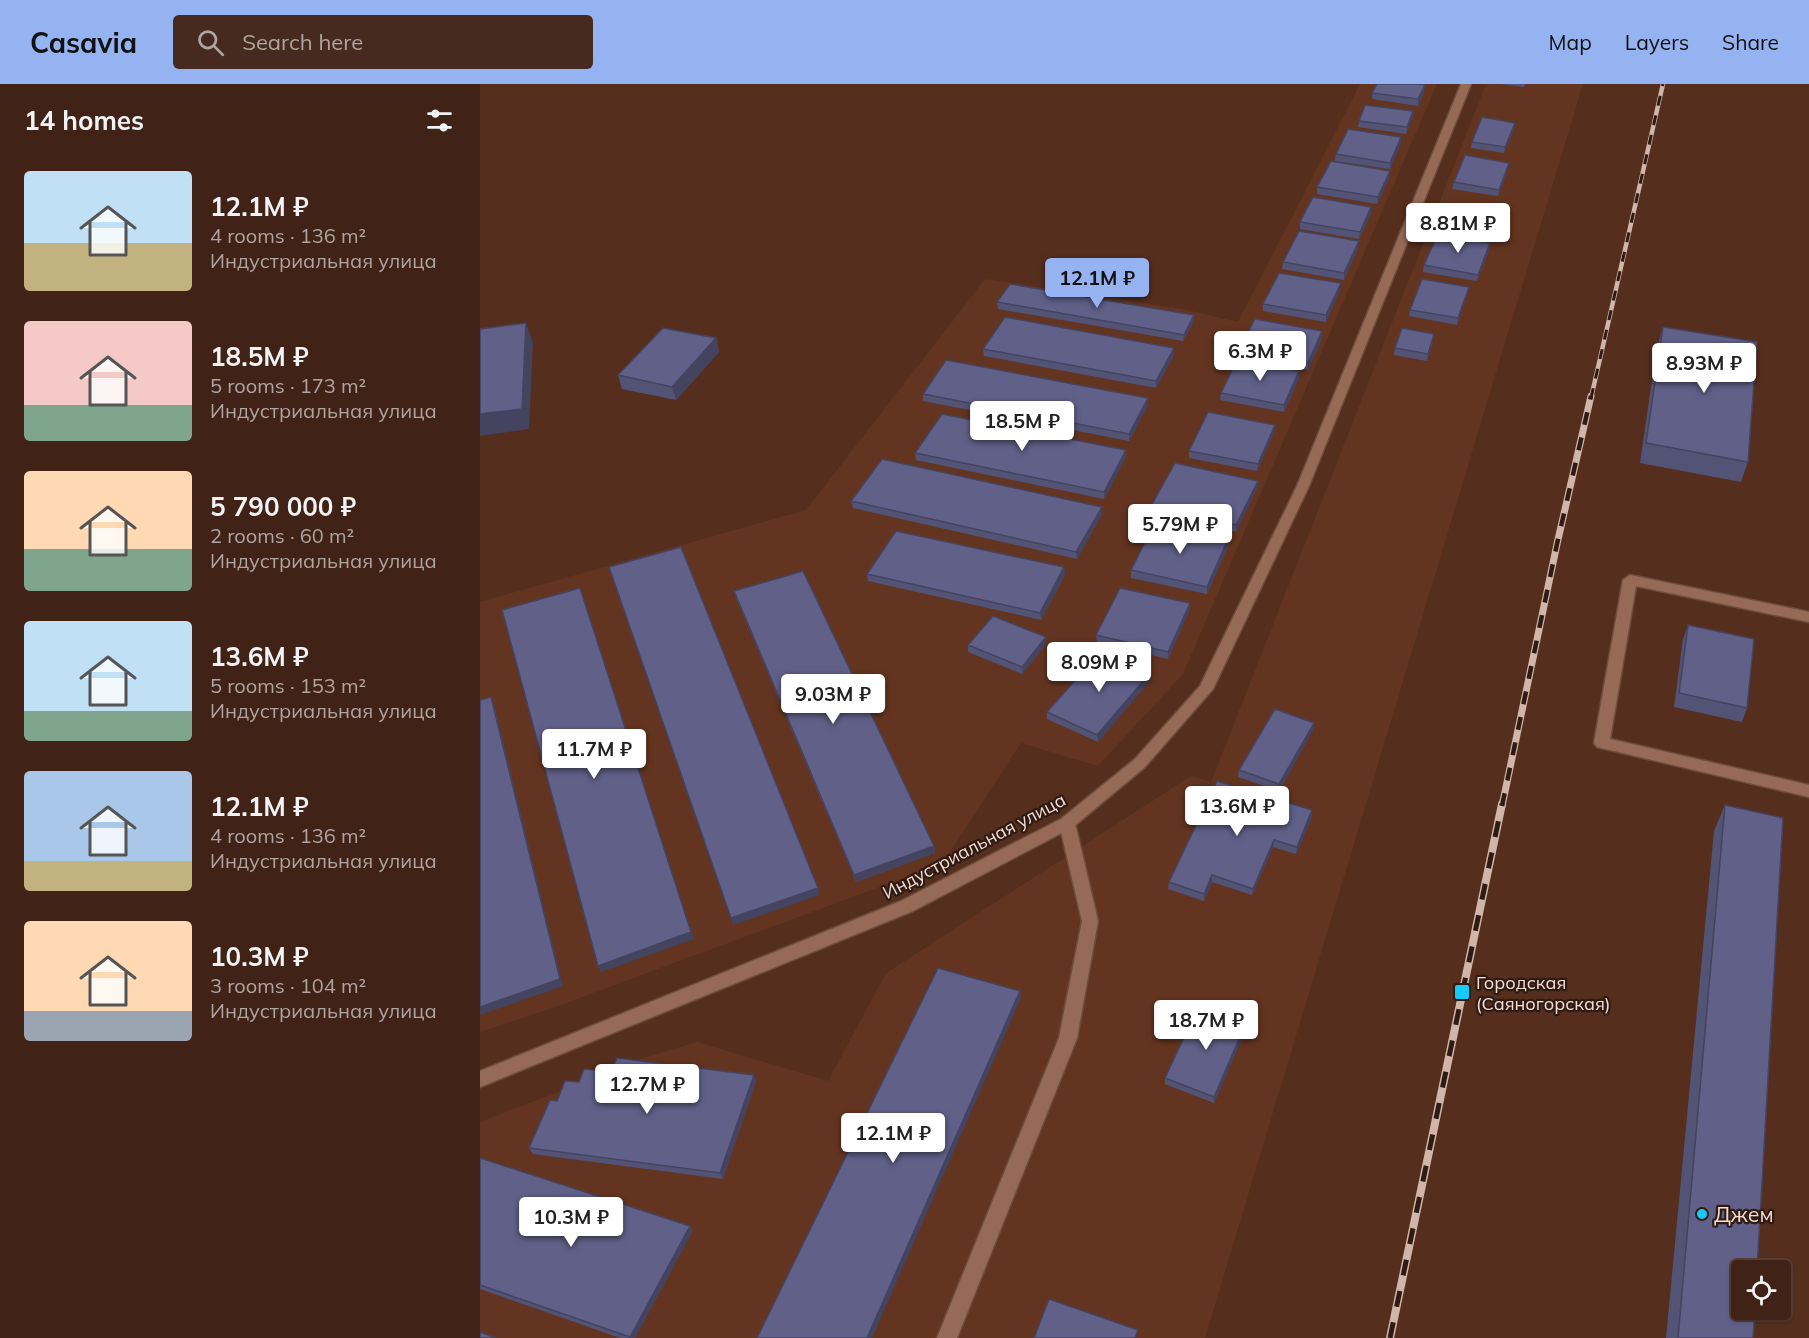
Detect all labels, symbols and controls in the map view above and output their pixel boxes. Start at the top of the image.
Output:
search box [173,15,593,69]
text: Casavia [30,25,137,60]
icon: search [194,26,227,59]
text: Search here [242,28,363,56]
text: Map [1549,29,1592,55]
text: Layers [1625,29,1689,55]
text: Share [1722,29,1779,55]
text: 14 homes [24,104,144,137]
icon: filters [423,104,456,137]
text: 12.1M ₽ [210,190,309,223]
icon: home [72,195,144,267]
pin: 8.81M ₽ [1403,203,1513,254]
text: 8.81M ₽ [1420,210,1496,235]
text: 4 rooms · 136 m² [210,223,366,248]
text: Индустриальная улица [210,248,437,273]
pin: 12.1M ₽ [1042,258,1152,309]
text: 12.1M ₽ [1059,265,1135,290]
pin: 6.3M ₽ [1211,331,1309,382]
text: 6.3M ₽ [1228,338,1292,363]
text: 18.5M ₽ [210,340,309,373]
pin: 8.93M ₽ [1649,343,1759,394]
icon: home [72,345,144,417]
text: 8.93M ₽ [1666,350,1742,375]
text: 5 rooms · 173 m² [210,373,366,398]
text: Индустриальная улица [210,398,437,423]
pin: 18.5M ₽ [967,401,1077,452]
text: 18.5M ₽ [984,408,1060,433]
text: 5 790 000 ₽ [210,490,356,523]
icon: home [72,495,144,567]
pin: 5.79M ₽ [1125,504,1235,555]
text: 5.79M ₽ [1142,511,1218,536]
text: 2 rooms · 60 m² [210,523,354,548]
text: Индустриальная улица [210,548,437,573]
text: 13.6M ₽ [210,640,309,673]
pin: 8.09M ₽ [1044,642,1154,693]
icon: home [72,645,144,717]
text: 8.09M ₽ [1061,649,1137,674]
text: 5 rooms · 153 m² [210,673,366,698]
pin: 9.03M ₽ [778,674,888,725]
text: 9.03M ₽ [795,681,871,706]
text: Индустриальная улица [210,698,437,723]
pin: 11.7M ₽ [539,729,649,780]
text: 11.7M ₽ [556,736,632,761]
pin: 13.6M ₽ [1182,786,1292,837]
street label: Индустриальная улица [879,788,1069,904]
text: 12.1M ₽ [210,790,309,823]
text: 13.6M ₽ [1199,793,1275,818]
icon: home [72,795,144,867]
text: 4 rooms · 136 m² [210,823,366,848]
text: Индустриальная улица [210,848,437,873]
text: 10.3M ₽ [210,940,309,973]
icon: home [72,945,144,1017]
place label: Городская (Саяногорская) [1476,971,1611,1015]
text: 3 rooms · 104 m² [210,973,366,998]
marker: Городская (Саяногорская) [1453,983,1471,1001]
text: Индустриальная улица [210,998,437,1023]
pin: 18.7M ₽ [1151,1000,1261,1051]
text: 18.7M ₽ [1168,1007,1244,1032]
pin: 12.7M ₽ [592,1064,702,1115]
text: 12.7M ₽ [609,1071,685,1096]
pin: 12.1M ₽ [838,1113,948,1164]
text: 12.1M ₽ [855,1120,931,1145]
pin: 10.3M ₽ [516,1197,626,1248]
place label: Джем [1714,1201,1774,1227]
text: 10.3M ₽ [533,1204,609,1229]
marker: Джем [1695,1207,1709,1221]
map controls [1731,1260,1791,1320]
button: locate [1731,1260,1791,1320]

